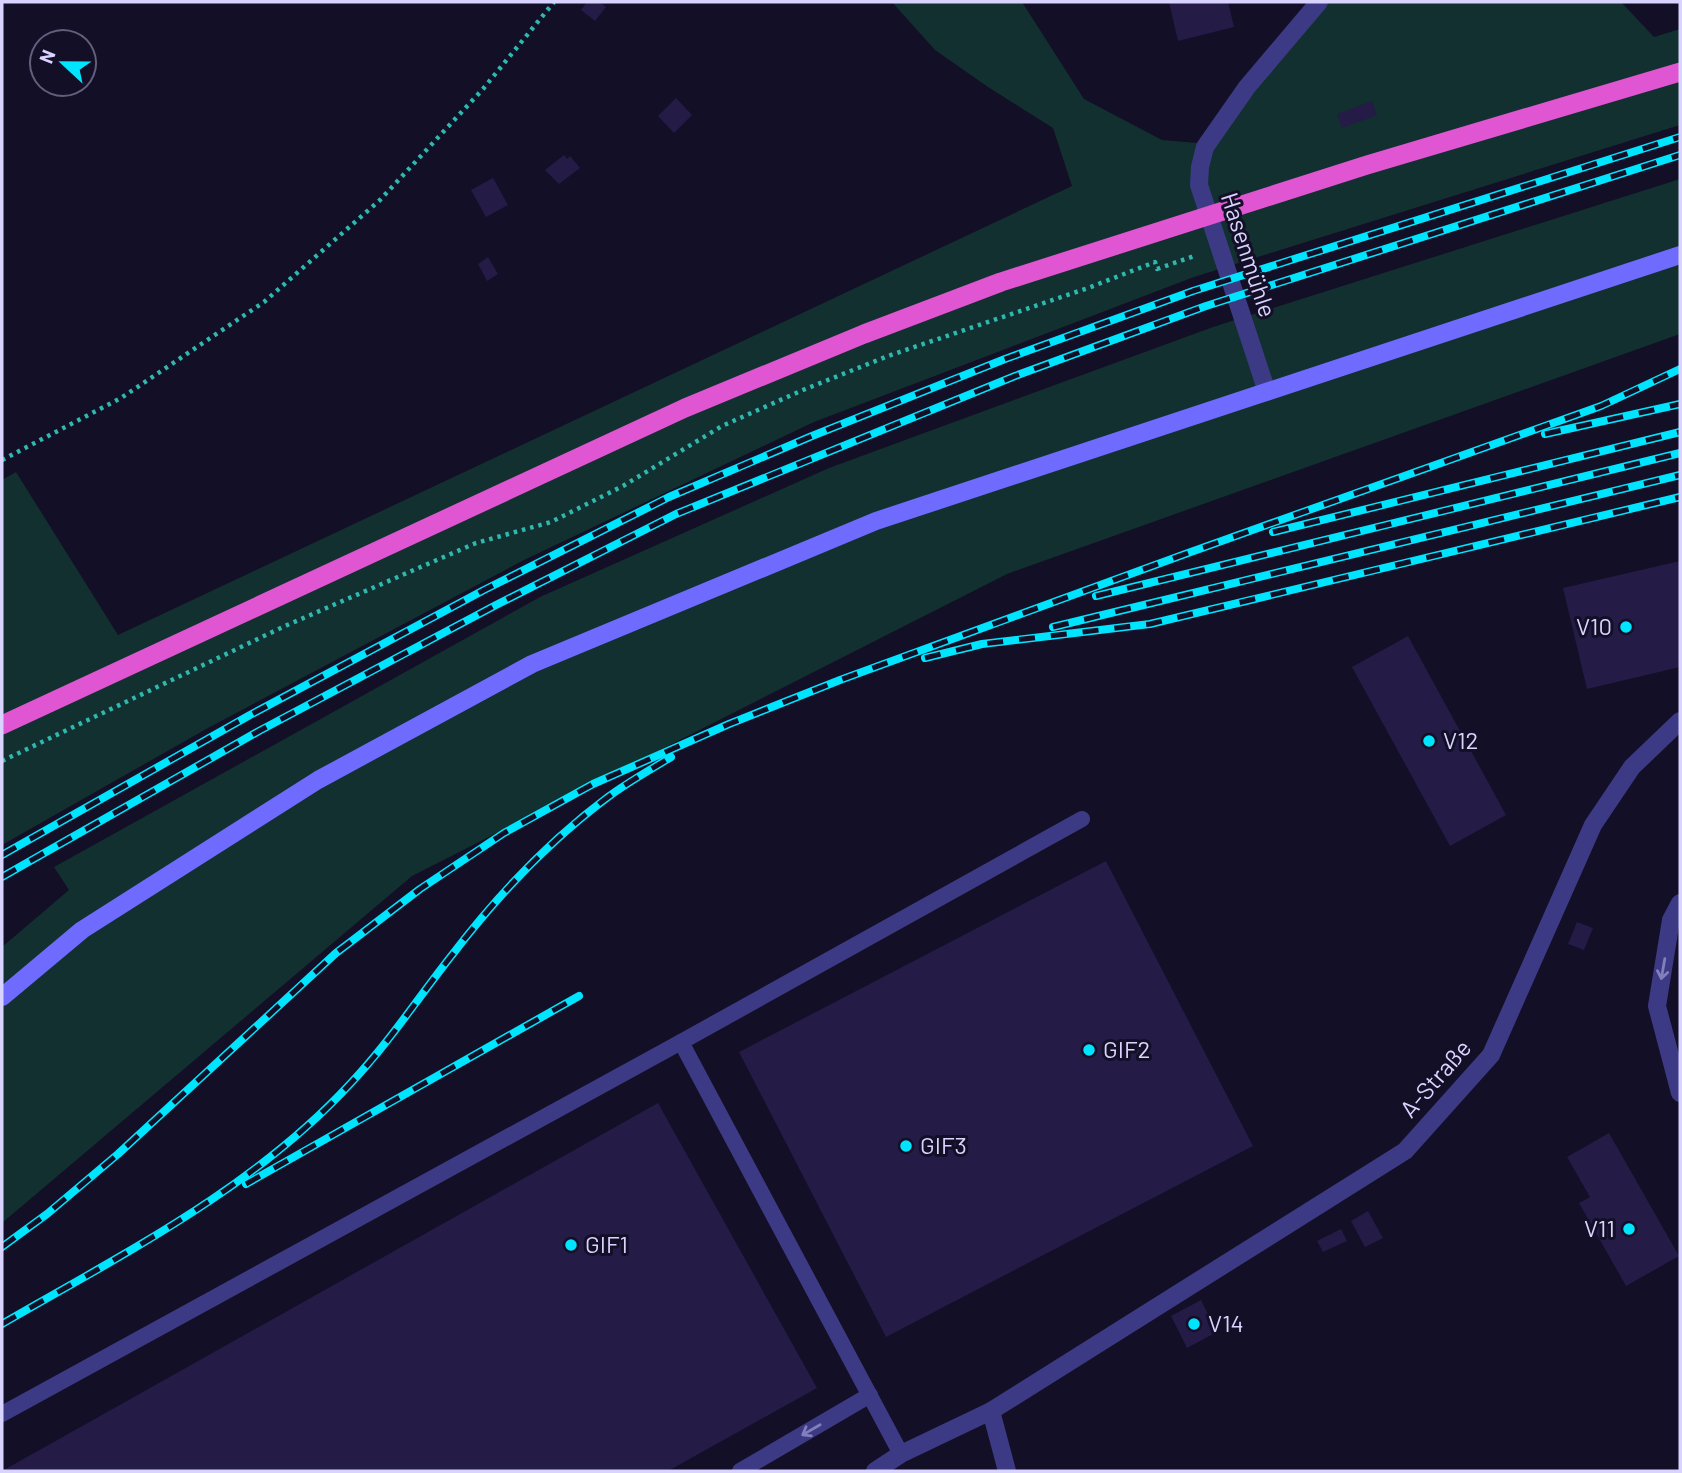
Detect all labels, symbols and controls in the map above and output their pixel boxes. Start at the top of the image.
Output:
north arrow [28,28,98,98]
text: N [34,46,60,67]
street label: Hasenmühle [1216,189,1283,320]
place label: V10 [1576,611,1612,640]
marker: V10 [1618,619,1634,635]
place label: V12 [1443,725,1478,754]
marker: V12 [1421,733,1437,749]
one-way arrow [1656,957,1669,980]
street label: A-Straße [1393,1033,1477,1123]
place label: GIF2 [1103,1034,1150,1063]
marker: GIF2 [1081,1042,1097,1058]
place label: GIF3 [920,1130,967,1159]
marker: GIF3 [898,1138,914,1154]
place label: V11 [1584,1213,1615,1242]
marker: V11 [1621,1221,1637,1237]
place label: GIF1 [585,1229,628,1258]
marker: GIF1 [563,1237,579,1253]
place label: V14 [1208,1308,1244,1337]
marker: V14 [1186,1316,1202,1332]
one-way arrow [801,1423,821,1437]

